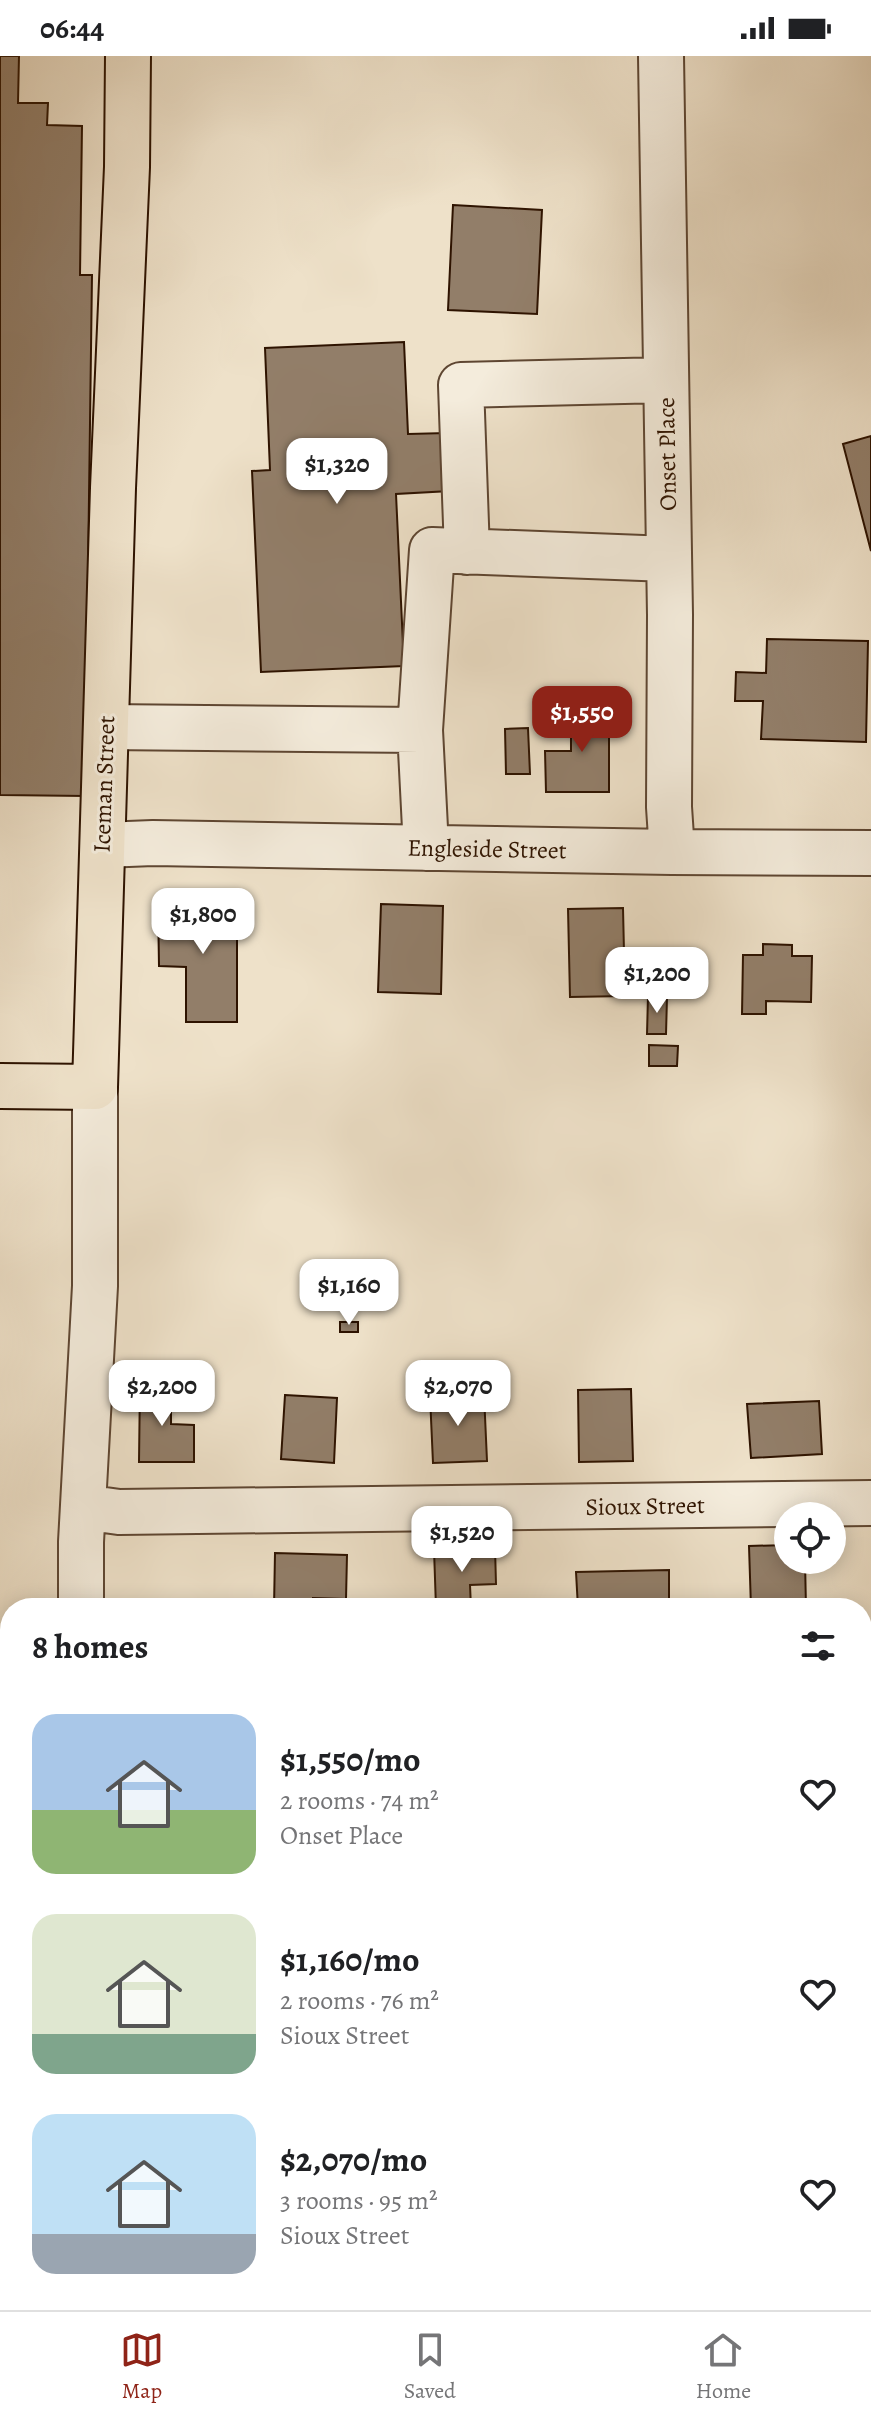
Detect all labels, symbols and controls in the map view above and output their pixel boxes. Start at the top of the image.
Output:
text: 06:44 [40,8,104,48]
street label: Onset Place [650,397,684,511]
pin: $1,320 [272,438,402,506]
text: $1,320 [304,446,370,481]
pin: $1,550 [517,686,647,754]
text: $1,550 [550,694,614,729]
street label: Iceman Street [86,715,122,853]
street label: Engleside Street [407,832,567,866]
pin: $1,800 [138,888,268,956]
text: $1,800 [169,896,237,931]
pin: $1,200 [592,947,722,1015]
text: $1,200 [623,955,691,990]
pin: $1,160 [284,1259,414,1327]
text: $1,160 [318,1267,380,1302]
pin: $2,200 [97,1360,227,1428]
pin: $2,070 [393,1360,523,1428]
text: $2,200 [127,1368,197,1403]
text: $2,070 [424,1368,492,1403]
street label: Sioux Street [585,1489,705,1523]
map controls [774,1502,846,1574]
button: locate [774,1502,846,1574]
pin: $1,520 [397,1506,527,1574]
text: $1,520 [429,1514,495,1549]
text: 8 homes [32,1623,148,1670]
icon: filters [796,1624,840,1668]
text: $1,550/mo [280,1736,421,1783]
icon: home [96,1746,192,1842]
icon: heart [796,1772,840,1816]
text: 2 rooms · 74 m² [280,1783,439,1818]
text: Onset Place [280,1818,403,1853]
text: $1,160/mo [280,1936,420,1983]
icon: home [96,1946,192,2042]
icon: heart [796,1972,840,2016]
text: 2 rooms · 76 m² [280,1983,439,2018]
text: Sioux Street [280,2018,409,2053]
text: $2,070/mo [280,2136,427,2183]
icon: home [96,2146,192,2242]
icon: heart [796,2172,840,2216]
text: 3 rooms · 95 m² [280,2183,437,2218]
text: Sioux Street [280,2218,409,2253]
tab: Map [120,2328,164,2406]
tab: Saved [404,2328,456,2406]
tab: Home [696,2328,751,2406]

